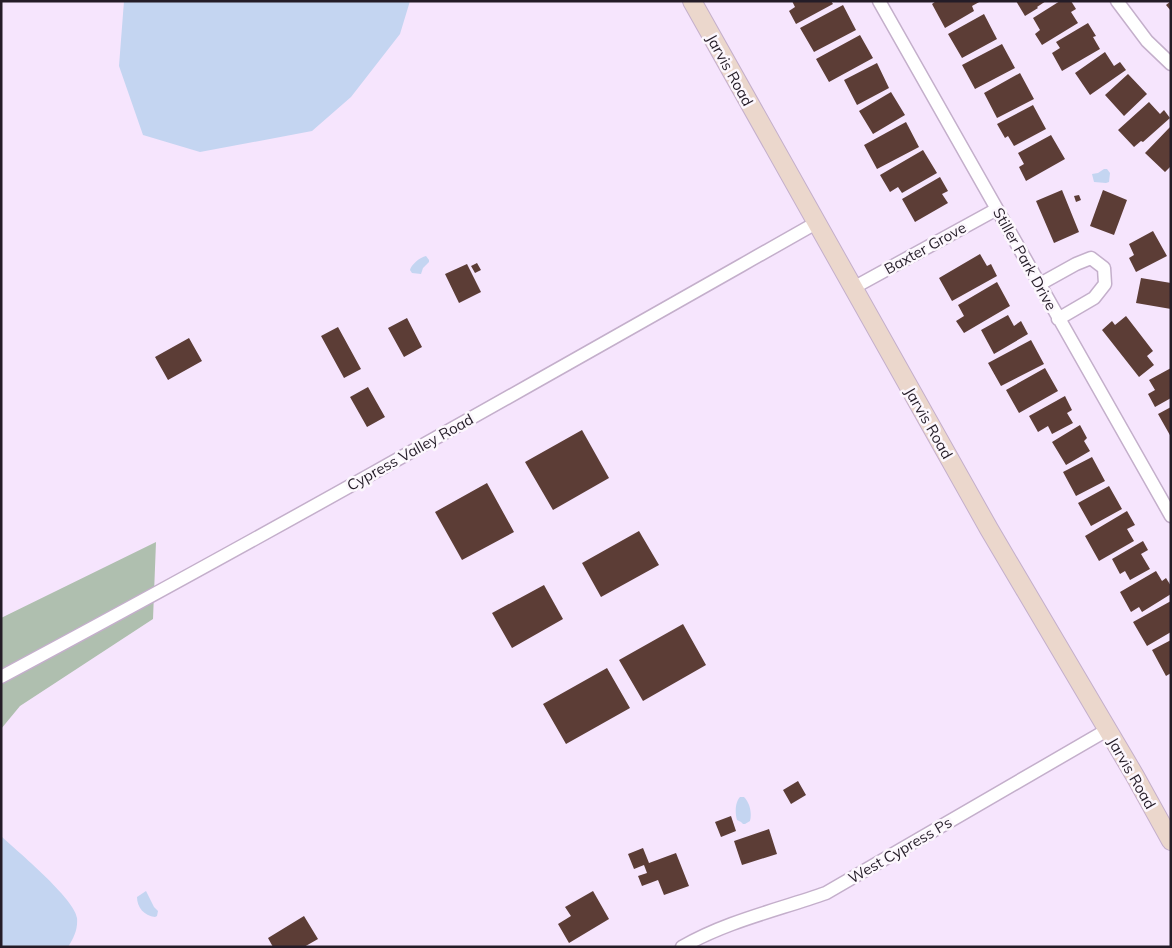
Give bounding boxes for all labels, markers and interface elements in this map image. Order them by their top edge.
street label: Jarvis Road [702,31,758,109]
street label: Stiller Park Drive [989,204,1061,314]
street label: Baxter Grove [881,218,969,278]
street label: Jarvis Road [901,384,957,462]
street label: Cypress Valley Road [343,409,477,495]
street label: Jarvis Road [1104,734,1160,812]
street label: West Cypress Ps [845,813,955,887]

